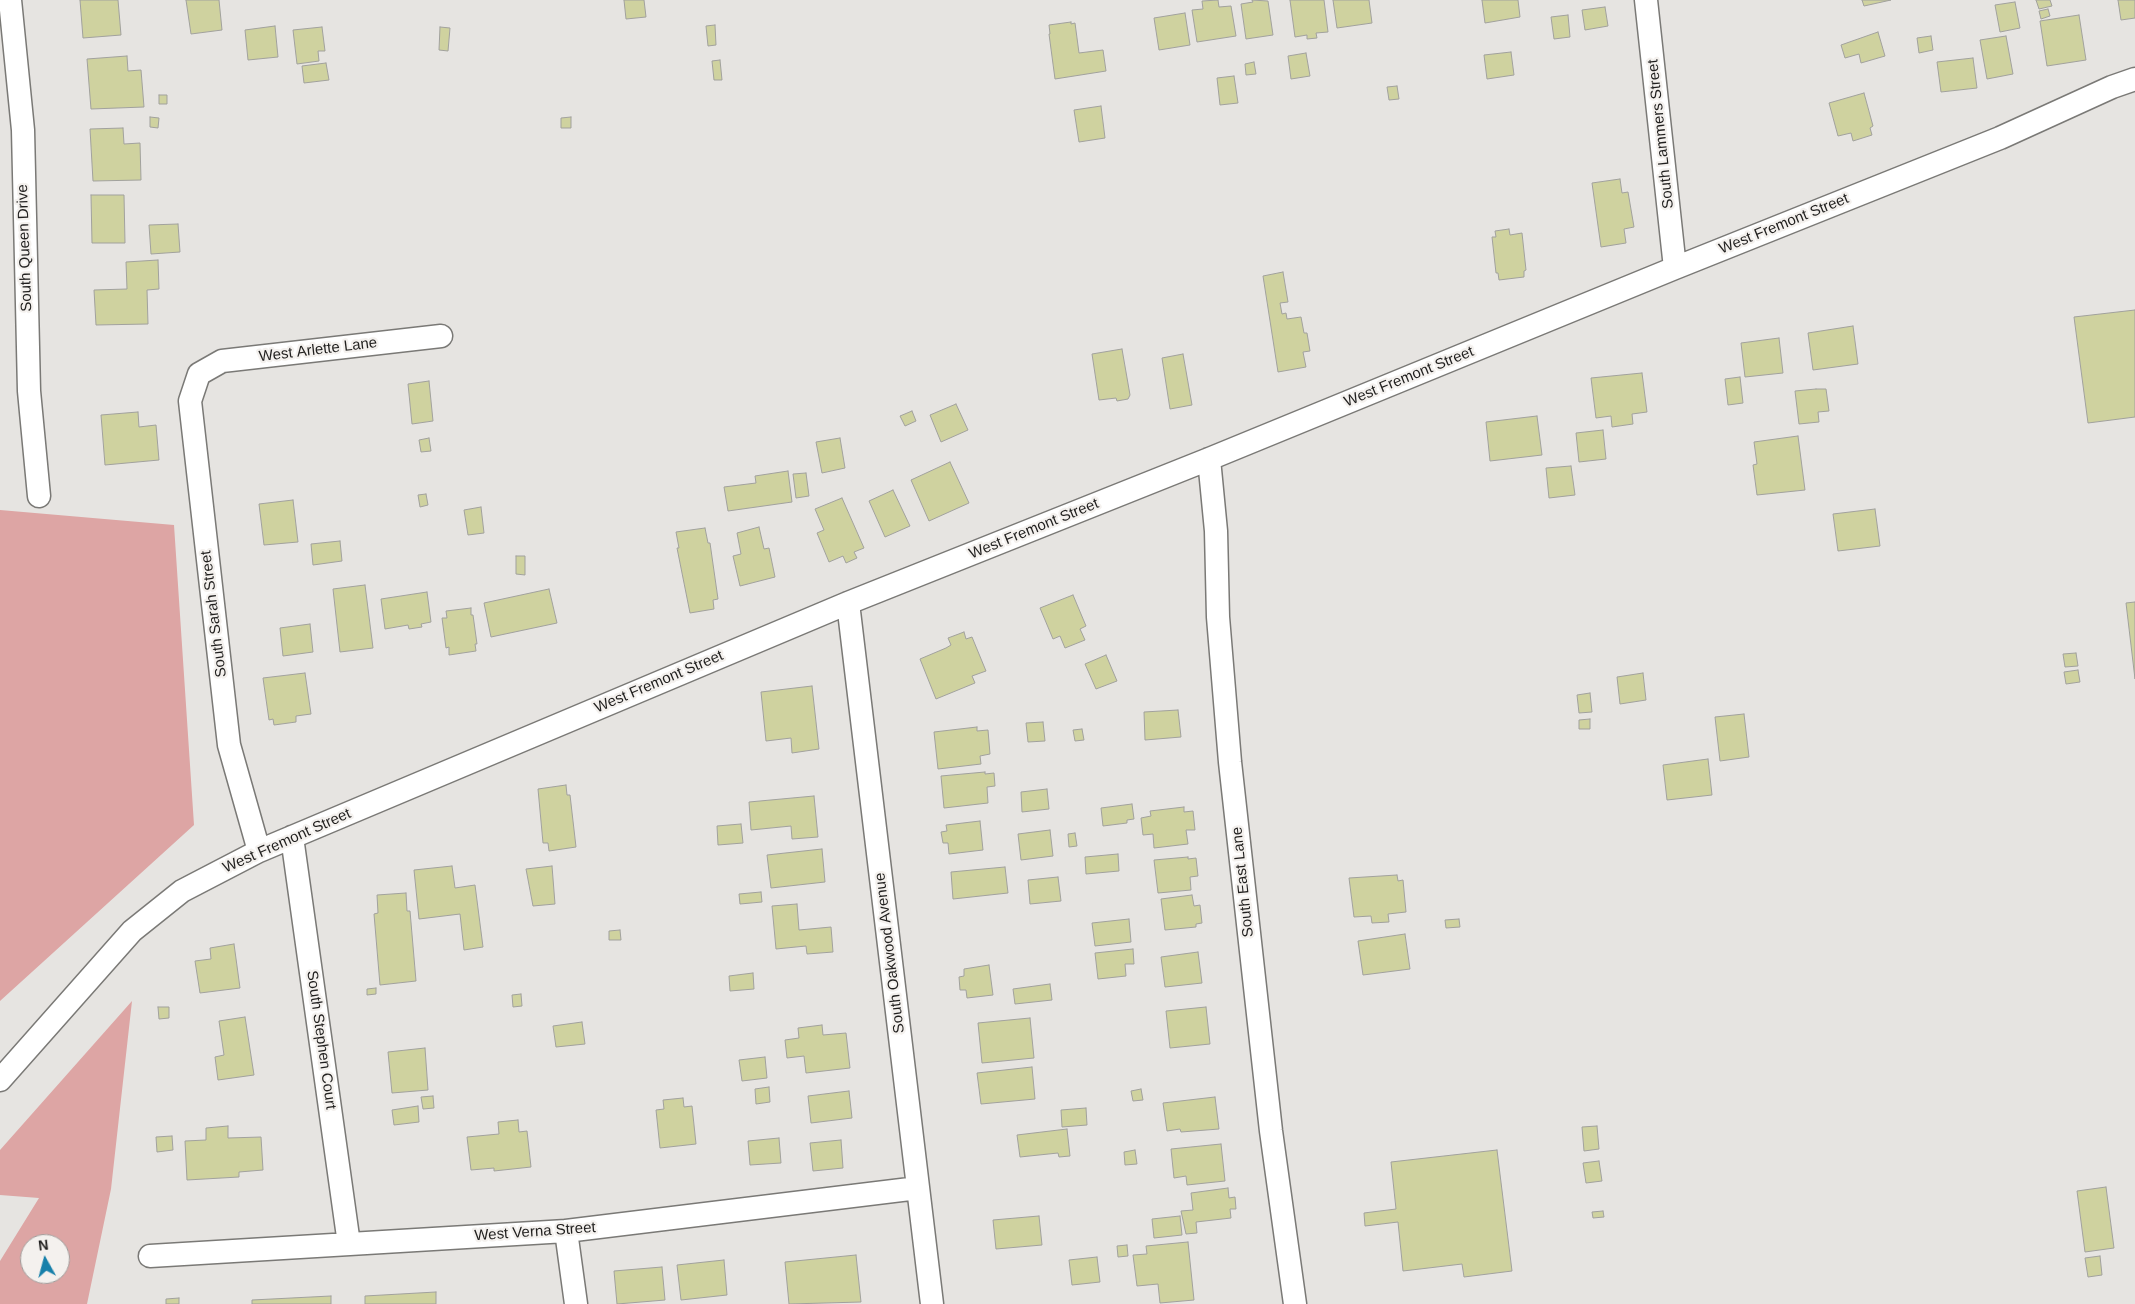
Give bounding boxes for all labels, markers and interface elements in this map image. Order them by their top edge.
street label: South Lammers Street [1644,58,1678,210]
street label: South Queen Drive [14,184,36,312]
street label: West Fremont Street [1717,190,1851,258]
street label: West Arlette Lane [258,334,378,366]
street label: West Fremont Street [1342,343,1476,411]
street label: West Fremont Street [967,495,1101,563]
street label: South Sarah Street [197,550,231,678]
street label: West Fremont Street [592,647,726,717]
street label: West Fremont Street [220,805,354,877]
street label: South East Lane [1228,826,1258,938]
street label: South Oakwood Avenue [871,872,909,1034]
street label: South Stephen Court [302,969,340,1111]
street label: West Verna Street [474,1219,596,1245]
north arrow [20,1234,70,1284]
text: N [37,1237,49,1254]

